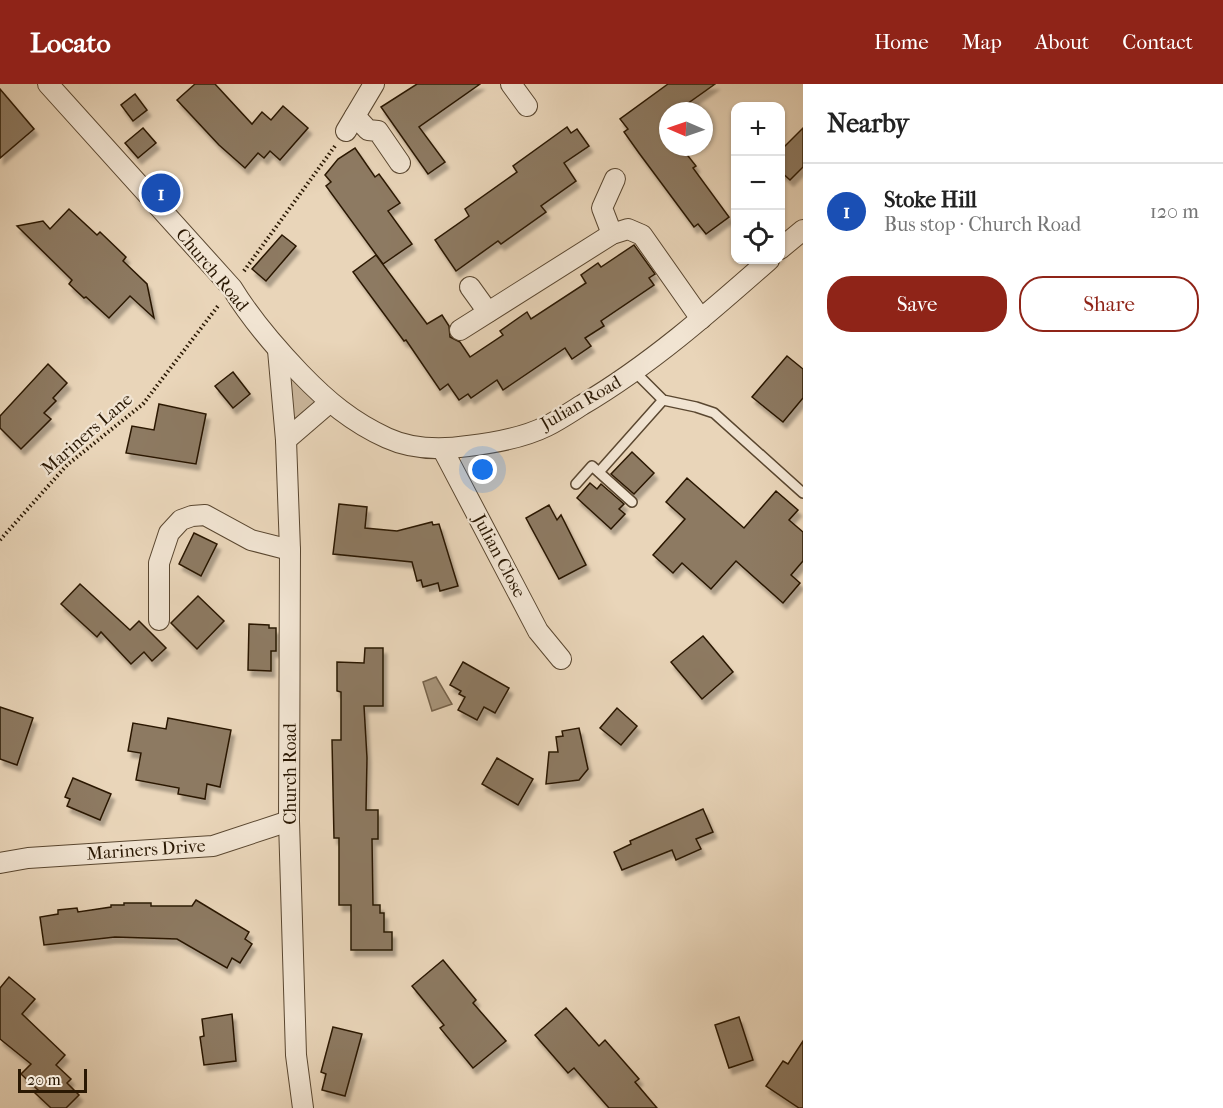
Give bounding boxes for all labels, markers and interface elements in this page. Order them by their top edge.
text: Locato [30,26,111,59]
text: Home [874,30,929,54]
text: Map [962,30,1002,54]
text: About [1035,30,1089,54]
text: Contact [1122,30,1193,54]
north arrow [659,102,713,156]
map controls [731,102,785,264]
button: + [731,102,785,156]
text: Nearby [827,108,909,139]
button: − [731,156,785,210]
pin: 1 [142,170,180,216]
text: Stoke Hill [884,187,977,213]
text: 1 [843,200,850,223]
text: 120 m [1150,200,1199,223]
button: locate [731,210,785,264]
text: Bus stop · Church Road [884,213,1081,236]
street label: Church Road [171,224,253,316]
button: Save [827,276,1007,332]
button: Share [1019,276,1199,332]
street label: Julian Road [535,371,625,436]
street label: Mariners Lane [37,389,137,479]
your location [468,455,497,484]
street label: Julian Close [467,509,530,601]
street label: Church Road [280,723,301,825]
street label: Mariners Drive [86,835,206,865]
scale bar [18,1066,87,1094]
text: 20 m [27,1070,61,1089]

